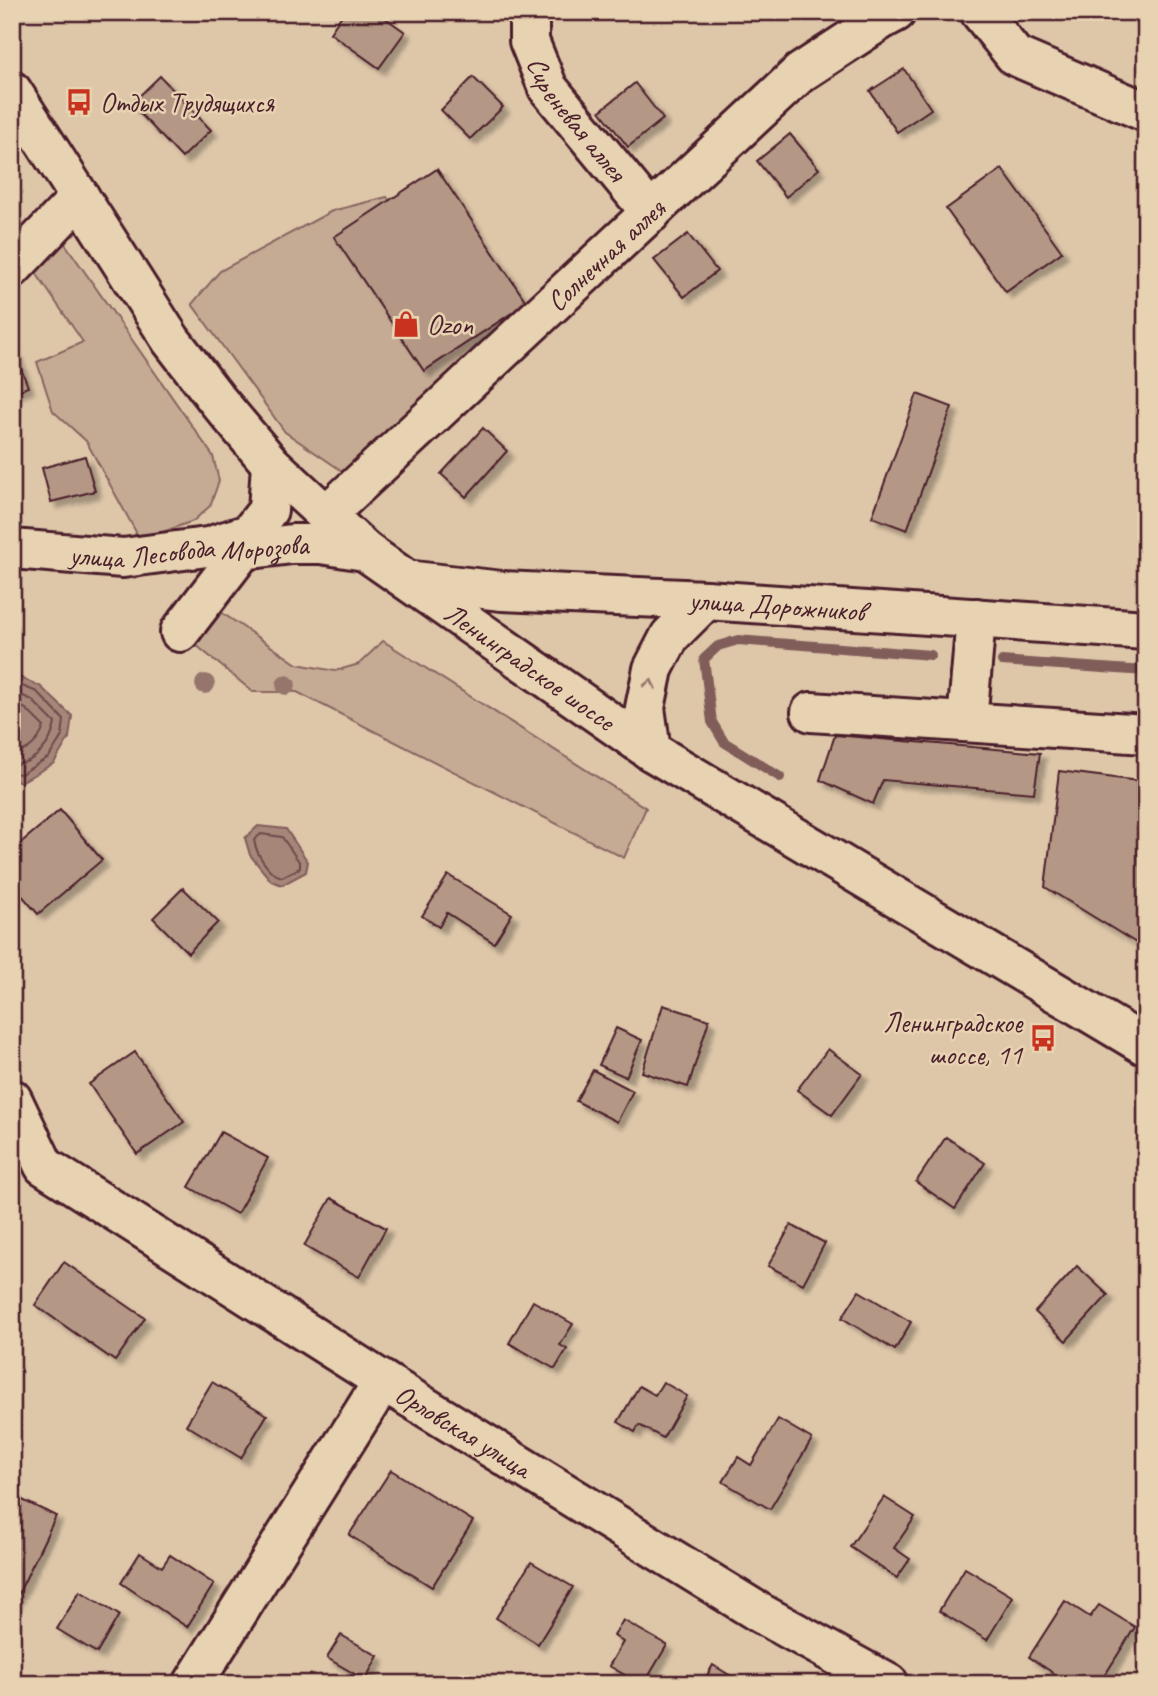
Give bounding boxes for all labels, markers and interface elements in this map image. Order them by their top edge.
street label: Сиреневая аллея [520,52,636,189]
place label: Отдых Трудящихся [100,85,275,120]
bus stop icon: Отдых Трудящихся [64,87,94,117]
street label: Солнечная аллея [539,190,673,318]
place label: Ozon [427,307,473,342]
shop icon: Ozon [391,309,421,339]
street label: улица Лесовода Морозова [66,527,310,576]
street label: улица Дорожников [686,582,873,629]
street label: Ленинградское шоссе [438,595,623,739]
one-way arrow [642,678,656,690]
place label: Ленинградское шоссе, 11 [883,1005,1024,1072]
bus stop icon: Ленинградское шоссе, 11 [1028,1023,1058,1053]
street label: Орловская улица [389,1376,540,1487]

